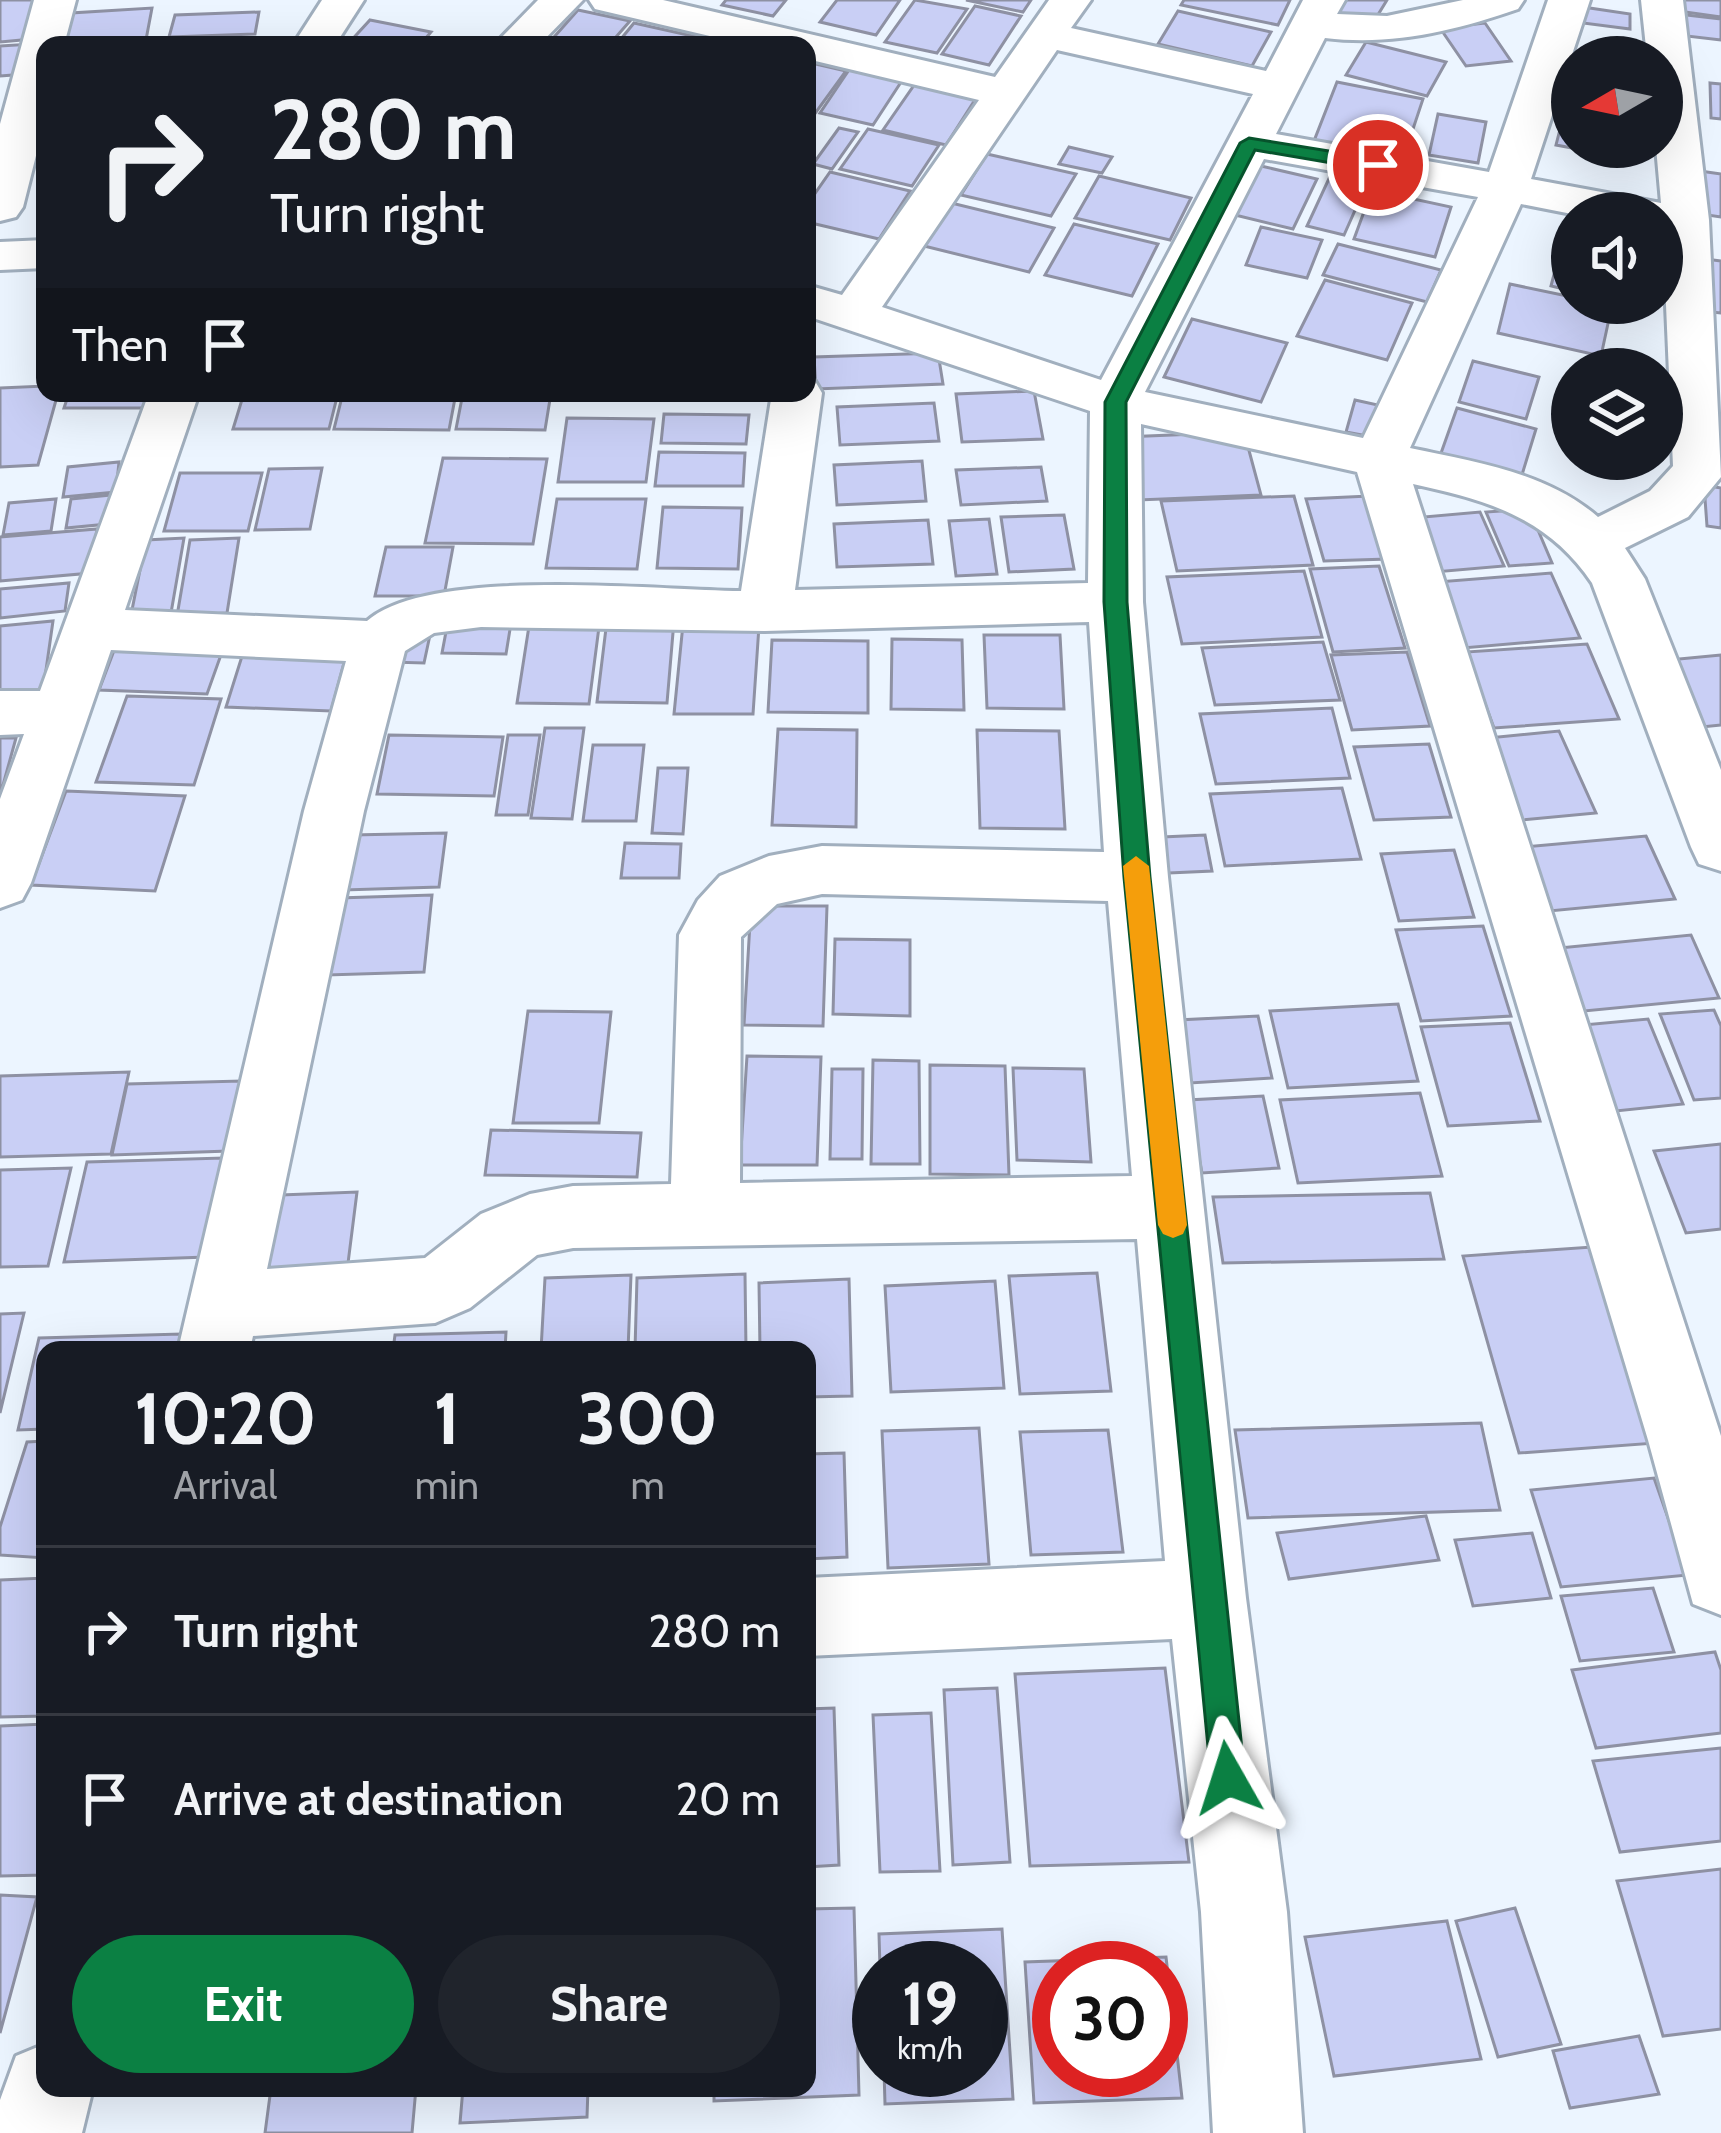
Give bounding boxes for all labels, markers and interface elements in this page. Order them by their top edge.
north arrow [1551,36,1683,168]
map controls [1551,36,1683,480]
text: 280 m [270,78,516,180]
icon: right [72,84,228,240]
pin [1327,114,1429,216]
icon: arrive [1345,132,1411,198]
text: Turn right [270,180,484,246]
button: sound [1551,192,1683,324]
icon: arrive [192,312,258,378]
text: Then [72,318,168,372]
button: layers [1551,348,1683,480]
text: 10:20 [134,1375,317,1462]
text: 1 [434,1375,460,1462]
text: 300 [577,1375,718,1462]
text: Arrival [173,1461,277,1509]
text: min [415,1461,479,1509]
text: m [630,1461,665,1509]
icon: right [72,1598,138,1664]
text: Turn right [174,1604,358,1658]
text: 280 m [648,1604,780,1658]
position arrow [1165,1715,1291,1841]
icon: arrive [72,1766,138,1832]
text: Arrive at destination [174,1772,563,1826]
text: 20 m [675,1772,780,1826]
button: Exit [72,1935,414,2073]
button: Share [438,1935,780,2073]
speed limit sign: 30 [1032,1941,1188,2097]
text: 19 [902,1967,958,2040]
text: km/h [897,2030,963,2067]

